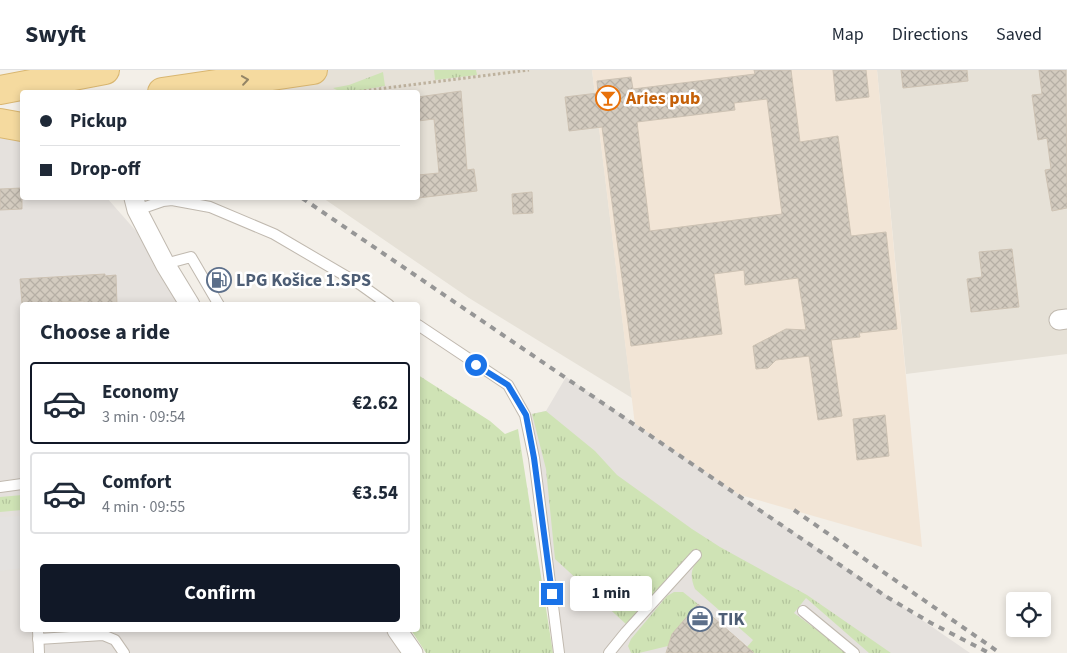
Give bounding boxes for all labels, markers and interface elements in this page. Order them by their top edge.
text: Swyft [25,17,86,52]
text: Map [832,22,864,47]
text: Directions [892,22,968,47]
text: Saved [996,22,1042,47]
one-way arrow [241,76,249,86]
bar icon: Aries pub [595,85,621,111]
place label: Aries pub [625,86,700,111]
text: Pickup [70,108,127,135]
text: Drop-off [70,156,140,183]
fuel station icon: LPG Košice 1.SPS [206,267,232,293]
place label: LPG Košice 1.SPS [236,268,371,293]
text: Choose a ride [40,316,170,348]
route start [465,354,487,376]
text: Economy [102,379,179,406]
icon: car [42,381,87,426]
text: €2.62 [352,390,398,417]
text: 3 min · 09:54 [102,406,185,428]
text: Comfort [102,469,172,496]
icon: car [42,471,87,516]
text: €3.54 [352,480,398,507]
text: 4 min · 09:55 [102,496,185,518]
button: Confirm [40,564,400,622]
callout: 1 min [570,576,652,612]
text: 1 min [592,582,630,604]
route end [541,583,563,605]
map controls [1006,592,1051,637]
button: locate [1006,592,1051,637]
office icon: TIK [687,606,713,632]
place label: TIK [718,607,745,632]

